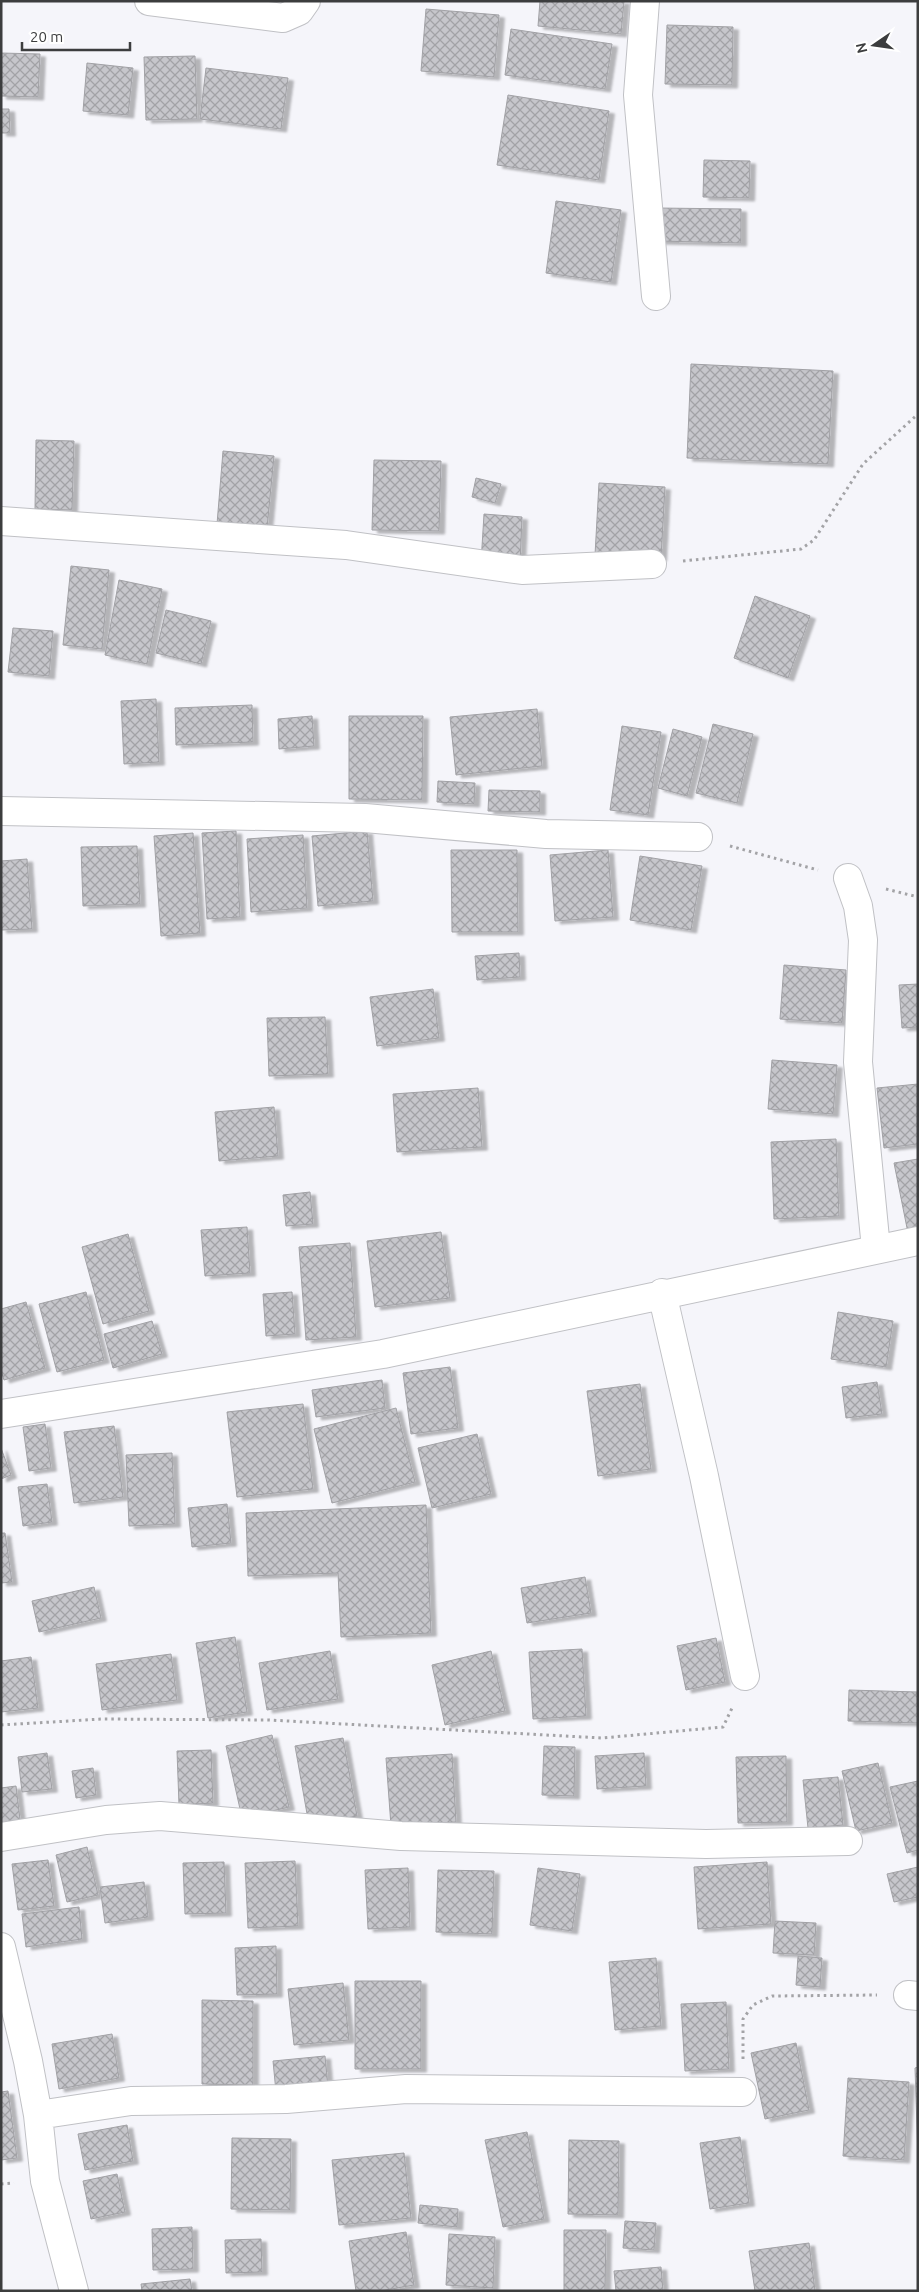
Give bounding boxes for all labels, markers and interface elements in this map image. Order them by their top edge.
scale bar [22,20,130,52]
north arrow [849,20,899,70]
text: 20 m [30,28,63,45]
text: N [852,41,870,55]

